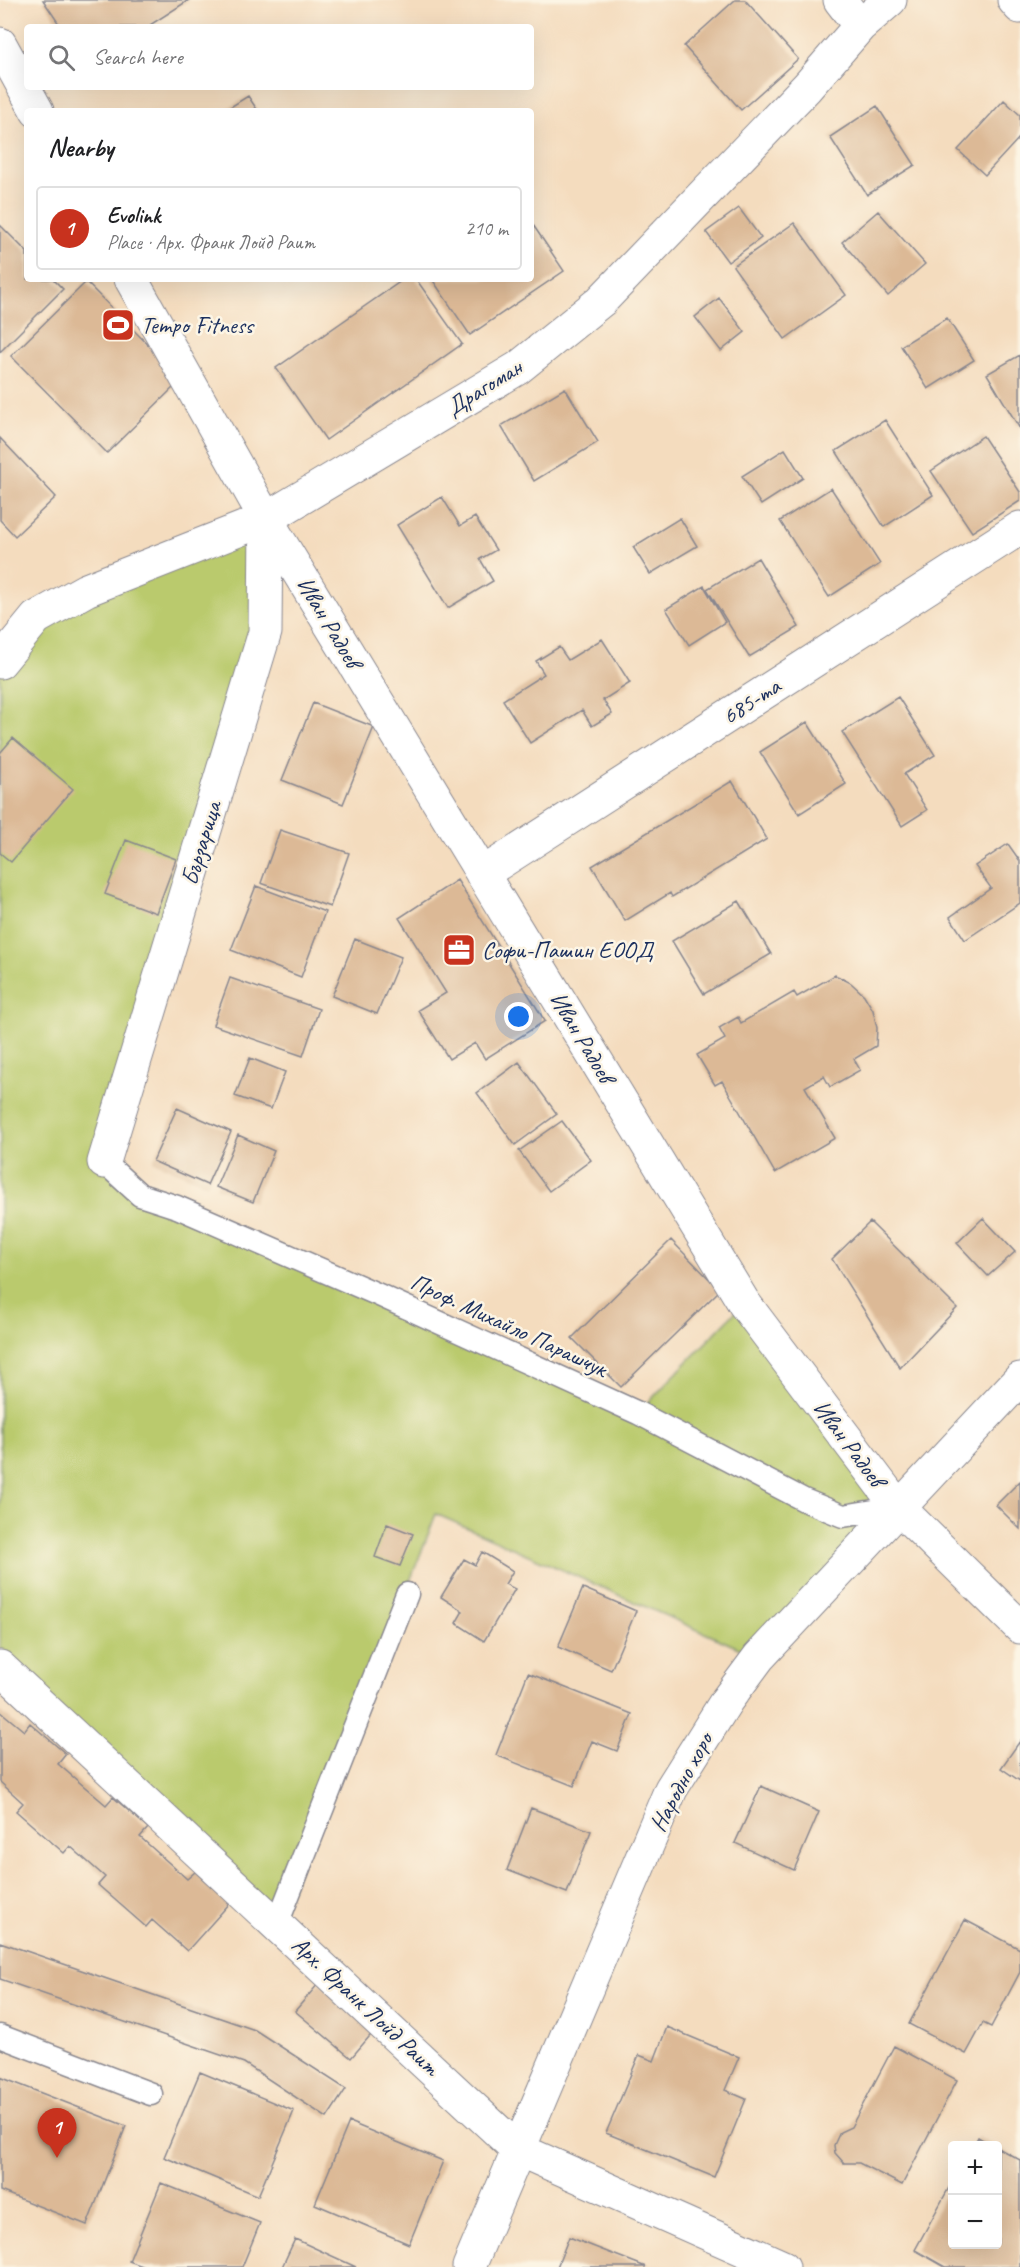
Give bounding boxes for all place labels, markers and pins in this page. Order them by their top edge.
sports icon: Tempo Fitness [100,307,136,343]
place label: Tempo Fitness [141,310,255,340]
office icon: Софи-Пашин ЕООД [441,932,477,968]
place label: Софи-Пашин ЕООД [482,935,655,965]
pin: 1 [38,2108,76,2158]

